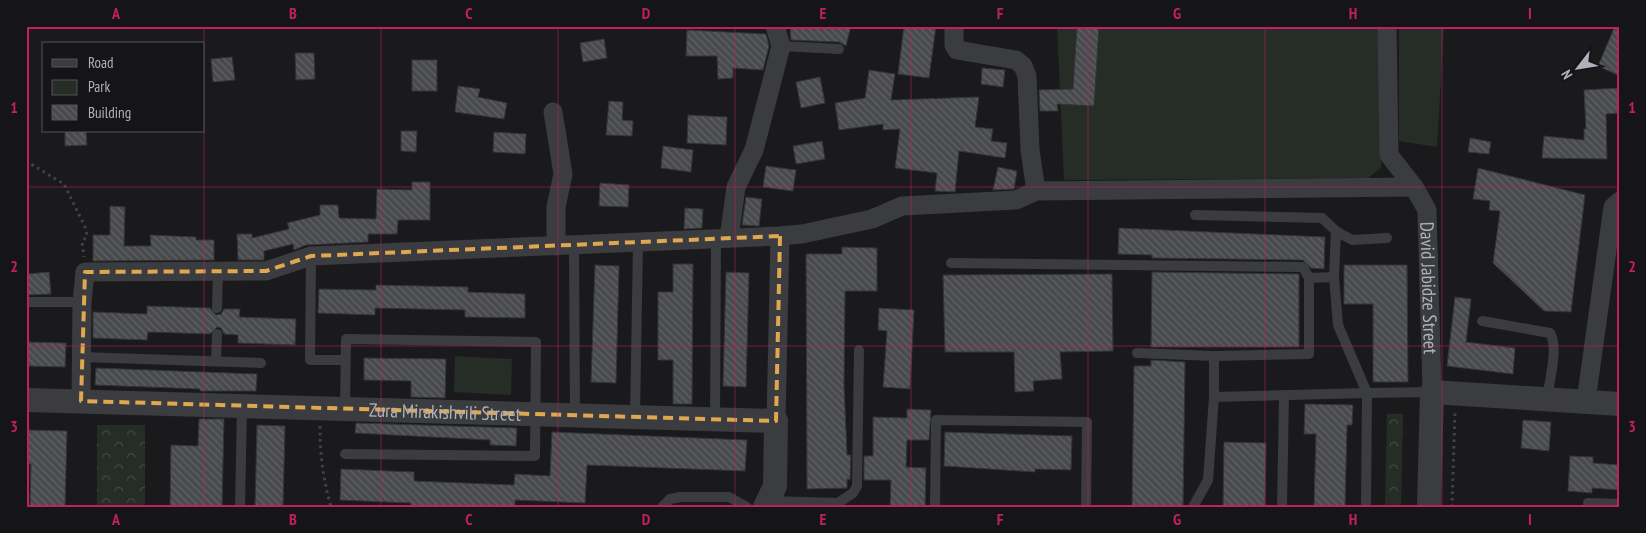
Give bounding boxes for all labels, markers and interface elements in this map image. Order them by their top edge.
text: A [111,3,121,23]
text: B [289,3,297,23]
text: C [465,3,473,23]
text: D [642,3,651,23]
text: E [820,3,827,23]
text: F [997,3,1004,23]
text: G [1173,3,1181,23]
text: H [1349,3,1357,23]
text: I [1528,3,1532,23]
legend [42,42,205,132]
north arrow [1554,42,1604,92]
text: Road [88,53,114,72]
text: N [1557,67,1577,83]
text: Park [88,77,110,96]
text: 1 [10,97,18,117]
text: 1 [1628,97,1636,117]
text: Building [88,103,131,122]
street label: David Jabidze Street [1415,222,1443,355]
text: 2 [10,256,18,276]
text: 2 [1628,256,1636,276]
street label: Zura Mirakishvili Street [369,398,522,426]
text: 3 [10,416,18,436]
text: 3 [1628,416,1636,436]
text: A [111,509,121,529]
text: B [289,509,297,529]
text: C [465,509,473,529]
text: D [642,509,651,529]
text: E [820,509,827,529]
text: F [997,509,1004,529]
text: G [1173,509,1181,529]
text: H [1349,509,1357,529]
text: I [1528,509,1532,529]

